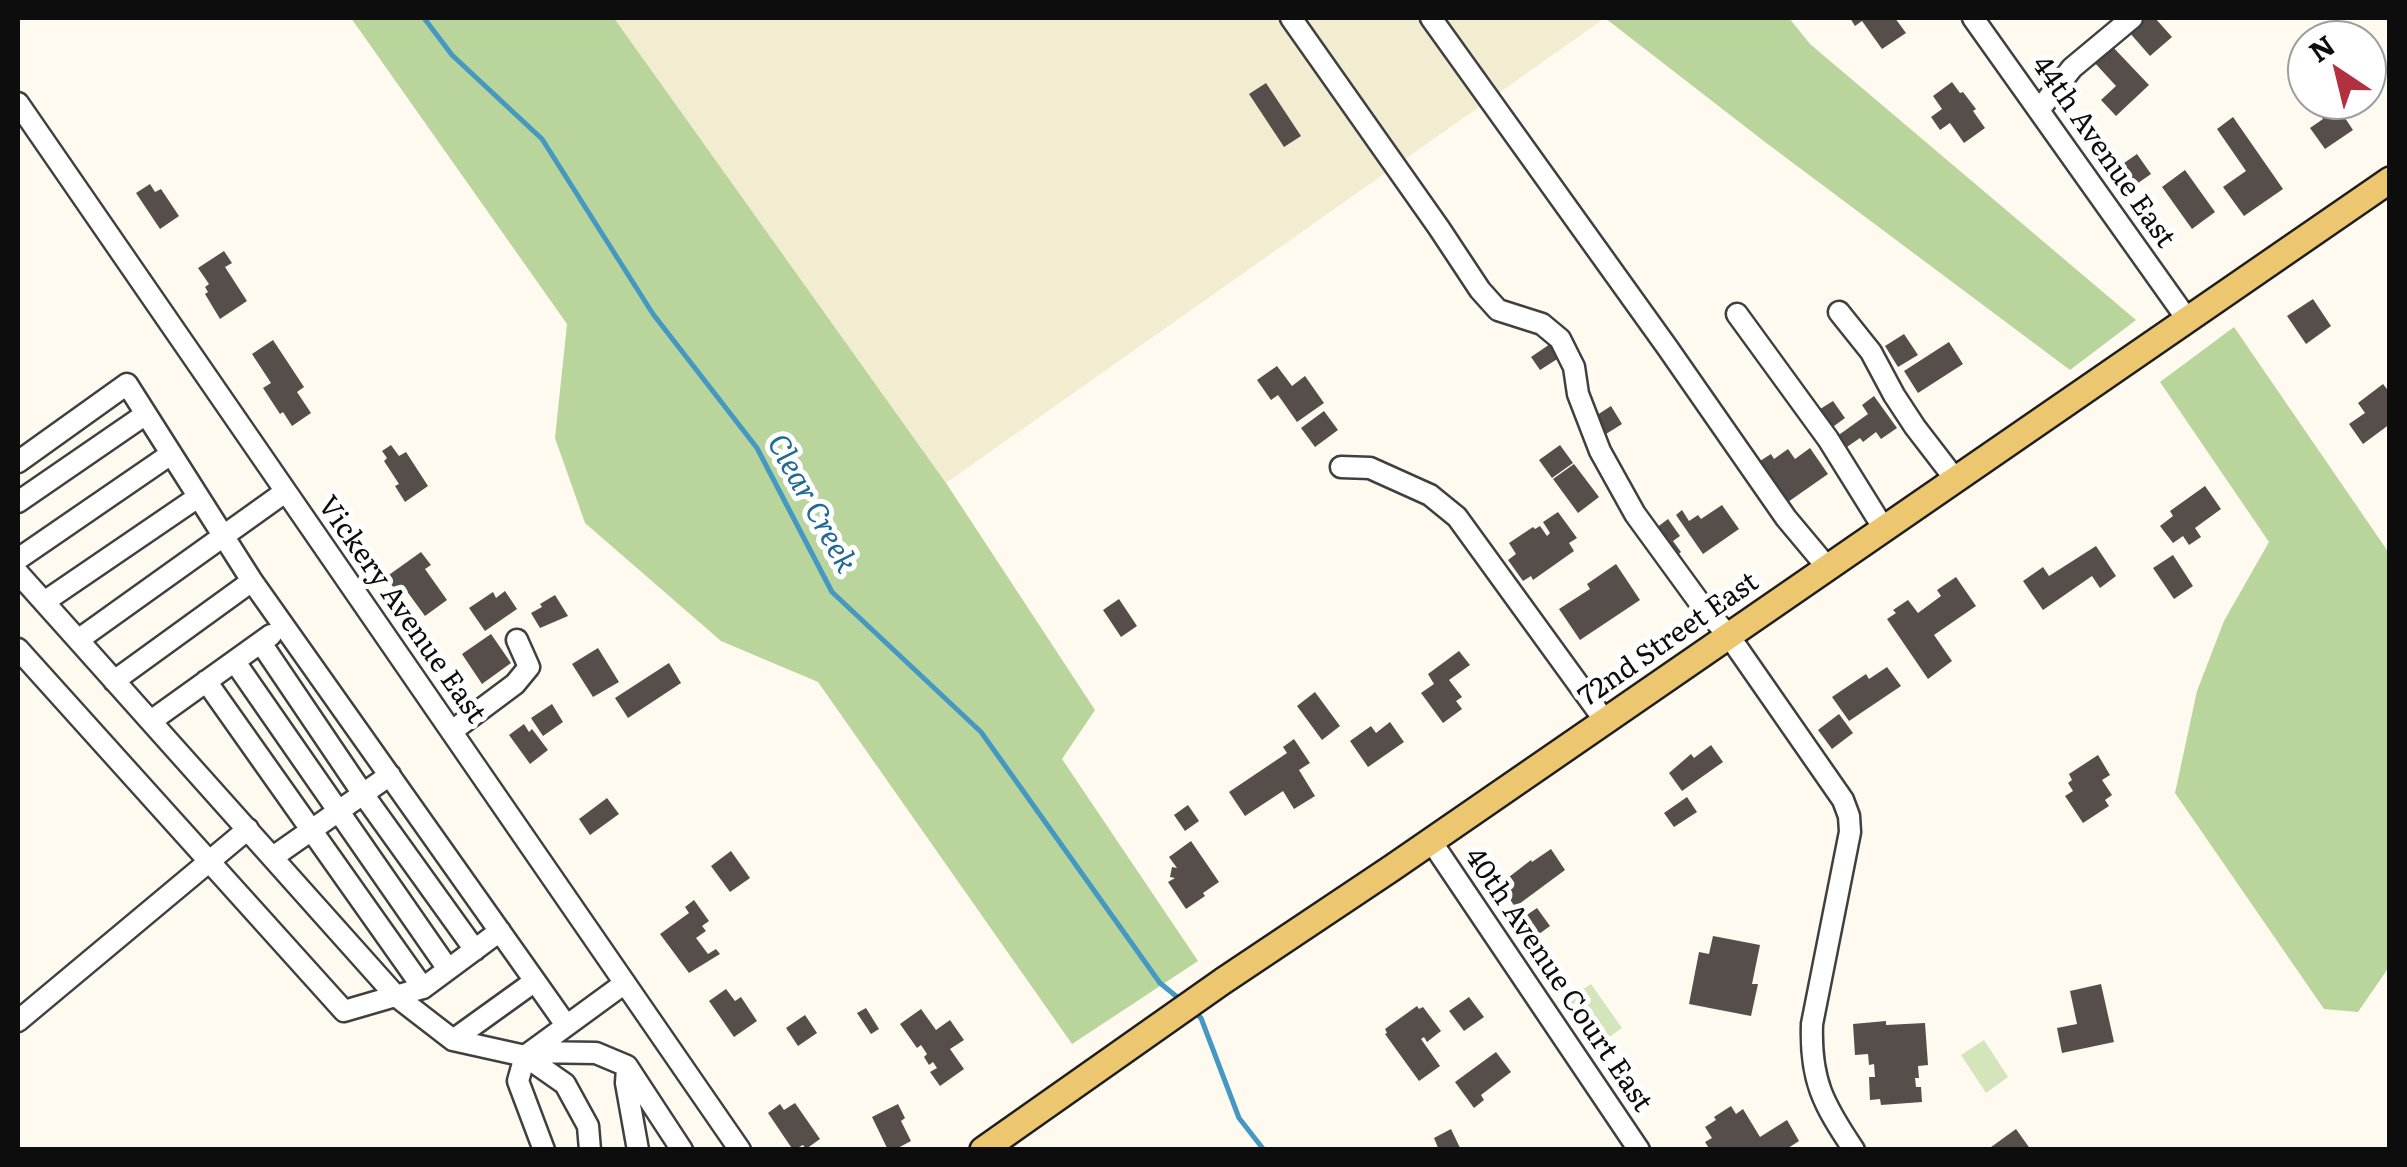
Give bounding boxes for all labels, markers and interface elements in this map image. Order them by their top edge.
north arrow [2287,20,2387,120]
text: N [2299,23,2343,71]
street label: 44th Avenue East [2024,50,2182,254]
water label: Clear Creek [758,429,864,579]
street label: Vickery Avenue East [310,490,492,730]
street label: 72nd Street East [1573,566,1765,714]
street label: 40th Avenue Court East [1457,842,1659,1118]

